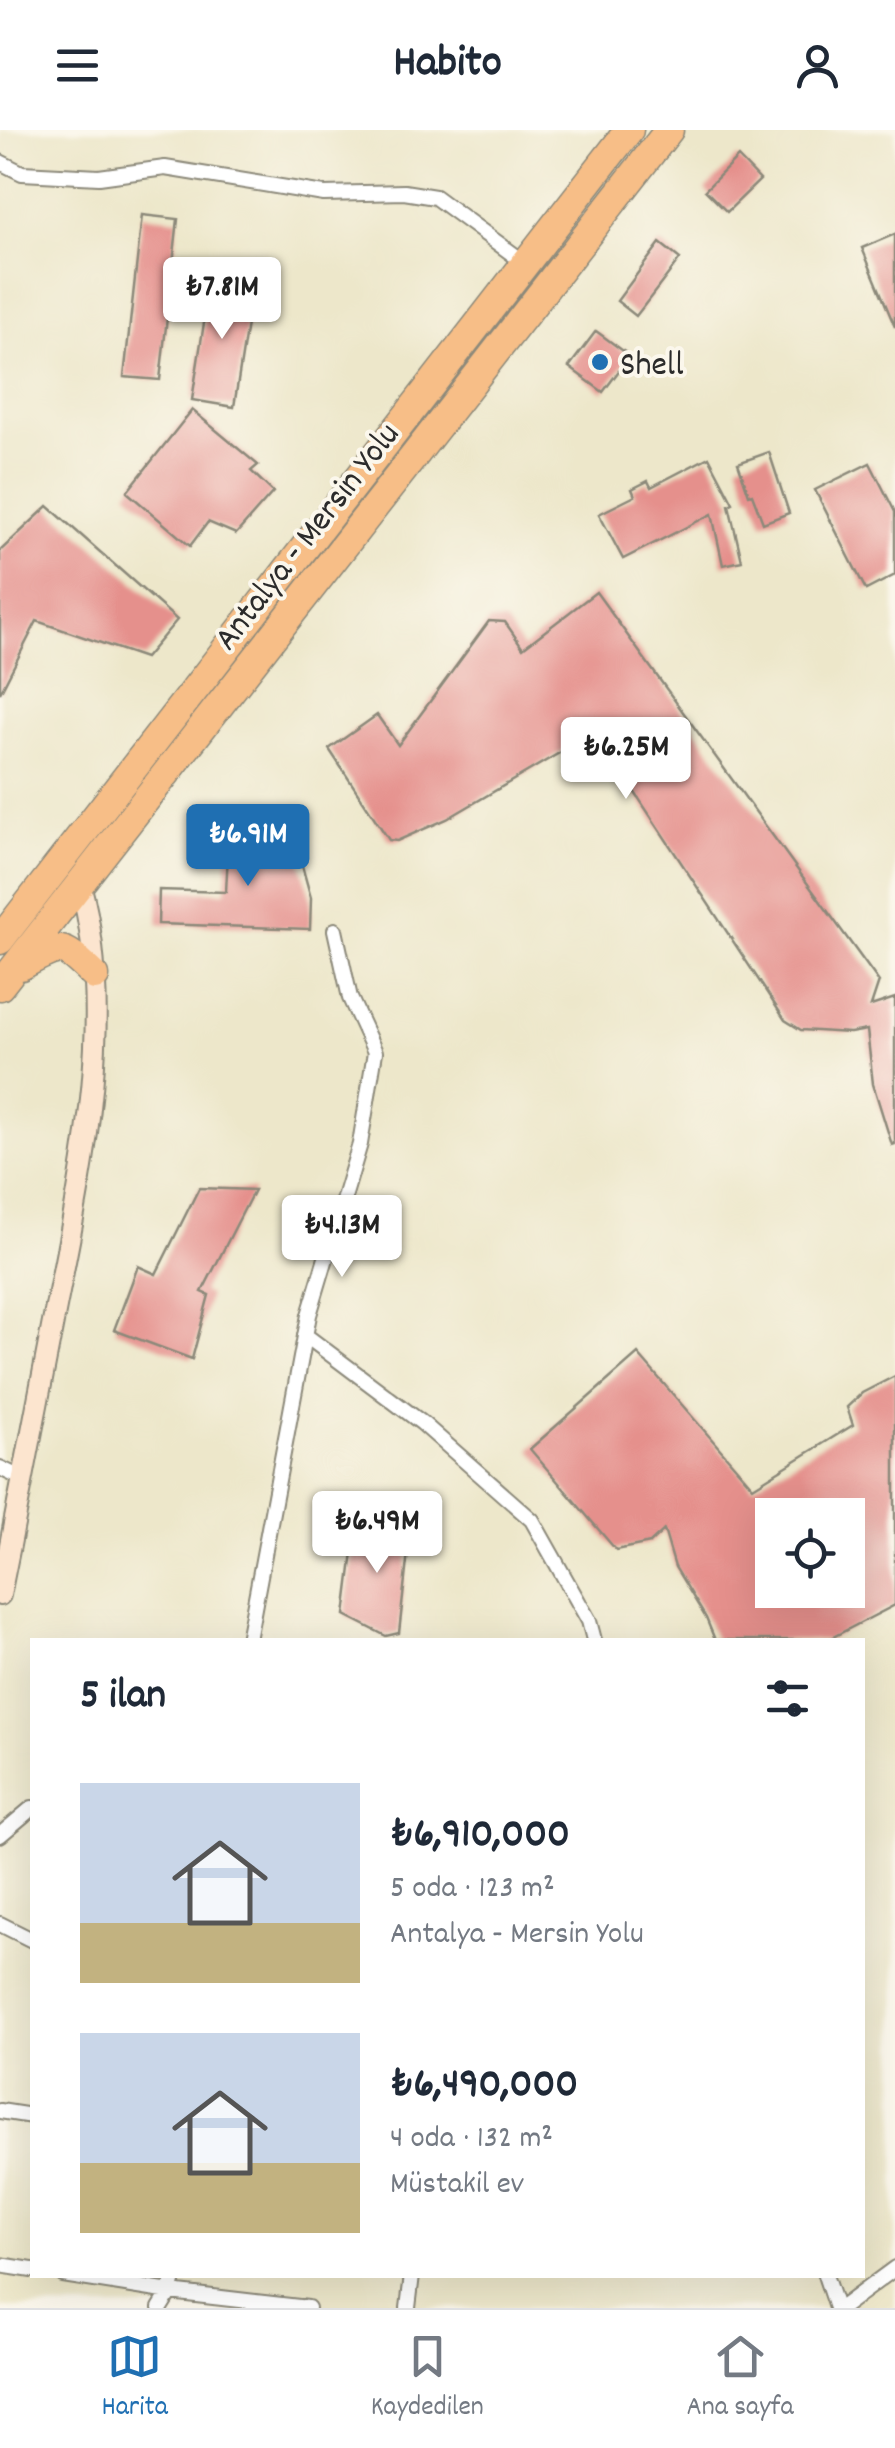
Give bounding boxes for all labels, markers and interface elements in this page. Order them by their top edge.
text: Habito [393,33,502,97]
icon: menu [50,38,105,93]
icon: person [790,38,845,93]
pin: ₺7.81M [141,257,303,342]
text: ₺7.81M [185,266,259,312]
place label: Shell [620,342,684,392]
marker: Shell [589,351,611,373]
street label: Antalya - Mersin Yolu [204,413,414,663]
pin: ₺6.25M [545,717,707,802]
text: ₺6.25M [583,726,669,772]
pin: ₺6.91M [167,804,329,889]
text: ₺6.91M [208,813,288,859]
pin: ₺4.13M [261,1195,423,1280]
text: ₺4.13M [304,1204,380,1250]
pin: ₺6.49M [296,1491,458,1576]
map controls [755,1498,865,1608]
button: locate [755,1498,865,1608]
text: ₺6.49M [334,1500,420,1546]
text: 5 ilan [80,1668,166,1728]
icon: filters [760,1671,815,1726]
text: ₺6,910,000 [390,1807,570,1867]
icon: home [160,1823,280,1943]
text: 5 oda · 123 m² [390,1867,555,1913]
text: Antalya - Mersin Yolu [390,1913,644,1959]
text: ₺6,490,000 [390,2057,578,2117]
icon: home [160,2073,280,2193]
text: 4 oda · 132 m² [390,2117,553,2163]
text: Müstakil ev [390,2163,524,2209]
tab: Harita [101,2329,168,2429]
tab: Kaydedilen [371,2329,484,2429]
tab: Ana sayfa [687,2329,794,2429]

